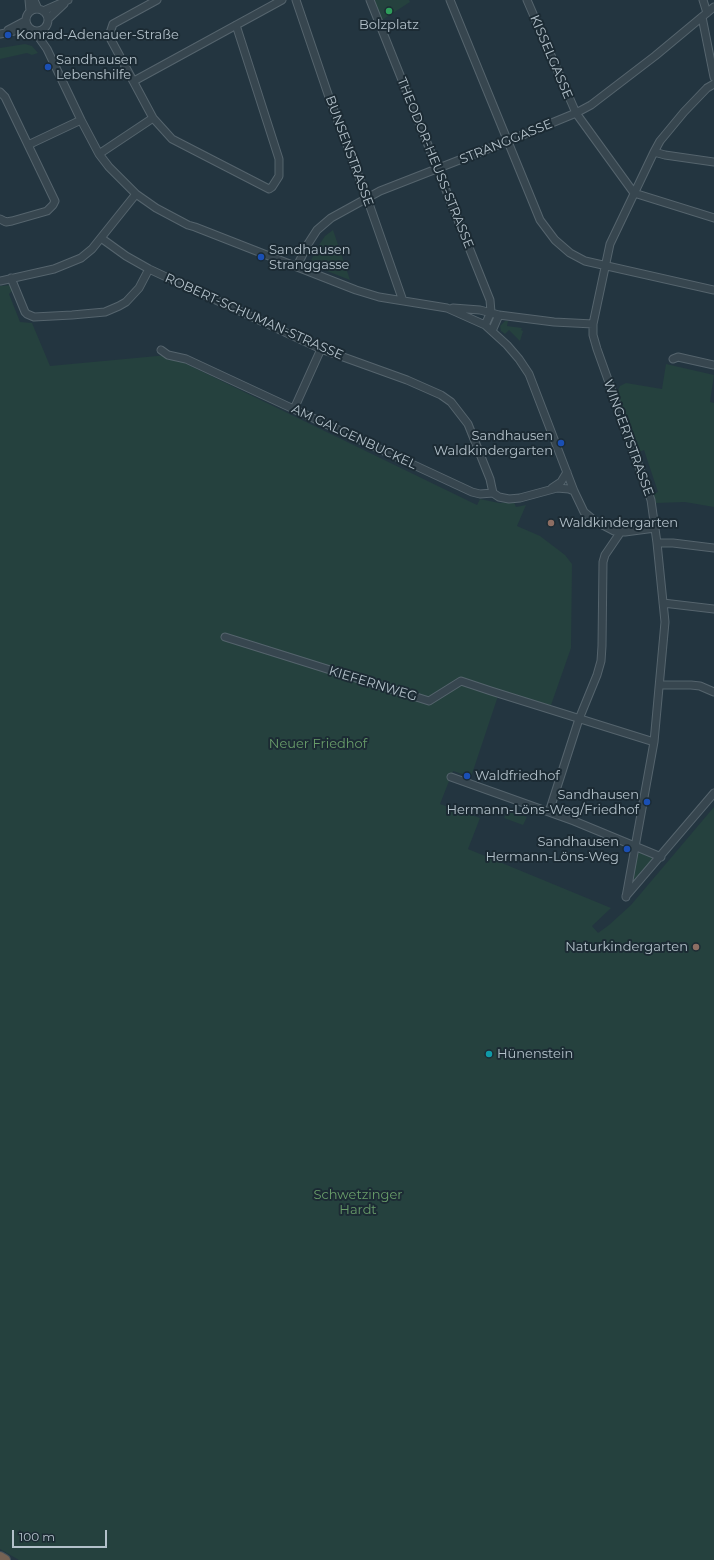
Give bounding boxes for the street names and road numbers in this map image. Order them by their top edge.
street label: KISSELGASSE [526,13,576,101]
street label: THEODOR-HEUSS-STRASSE [394,75,476,251]
street label: BUNSENSTRASSE [322,94,376,208]
street label: STRANGGASSE [457,116,555,168]
street label: ROBERT-SCHUMAN-STRASSE [162,270,346,364]
street label: WINGERTSTRASSE [600,378,656,498]
street label: AM GALGENBUCKEL [289,401,419,473]
street label: KIEFERNWEG [327,663,419,705]

